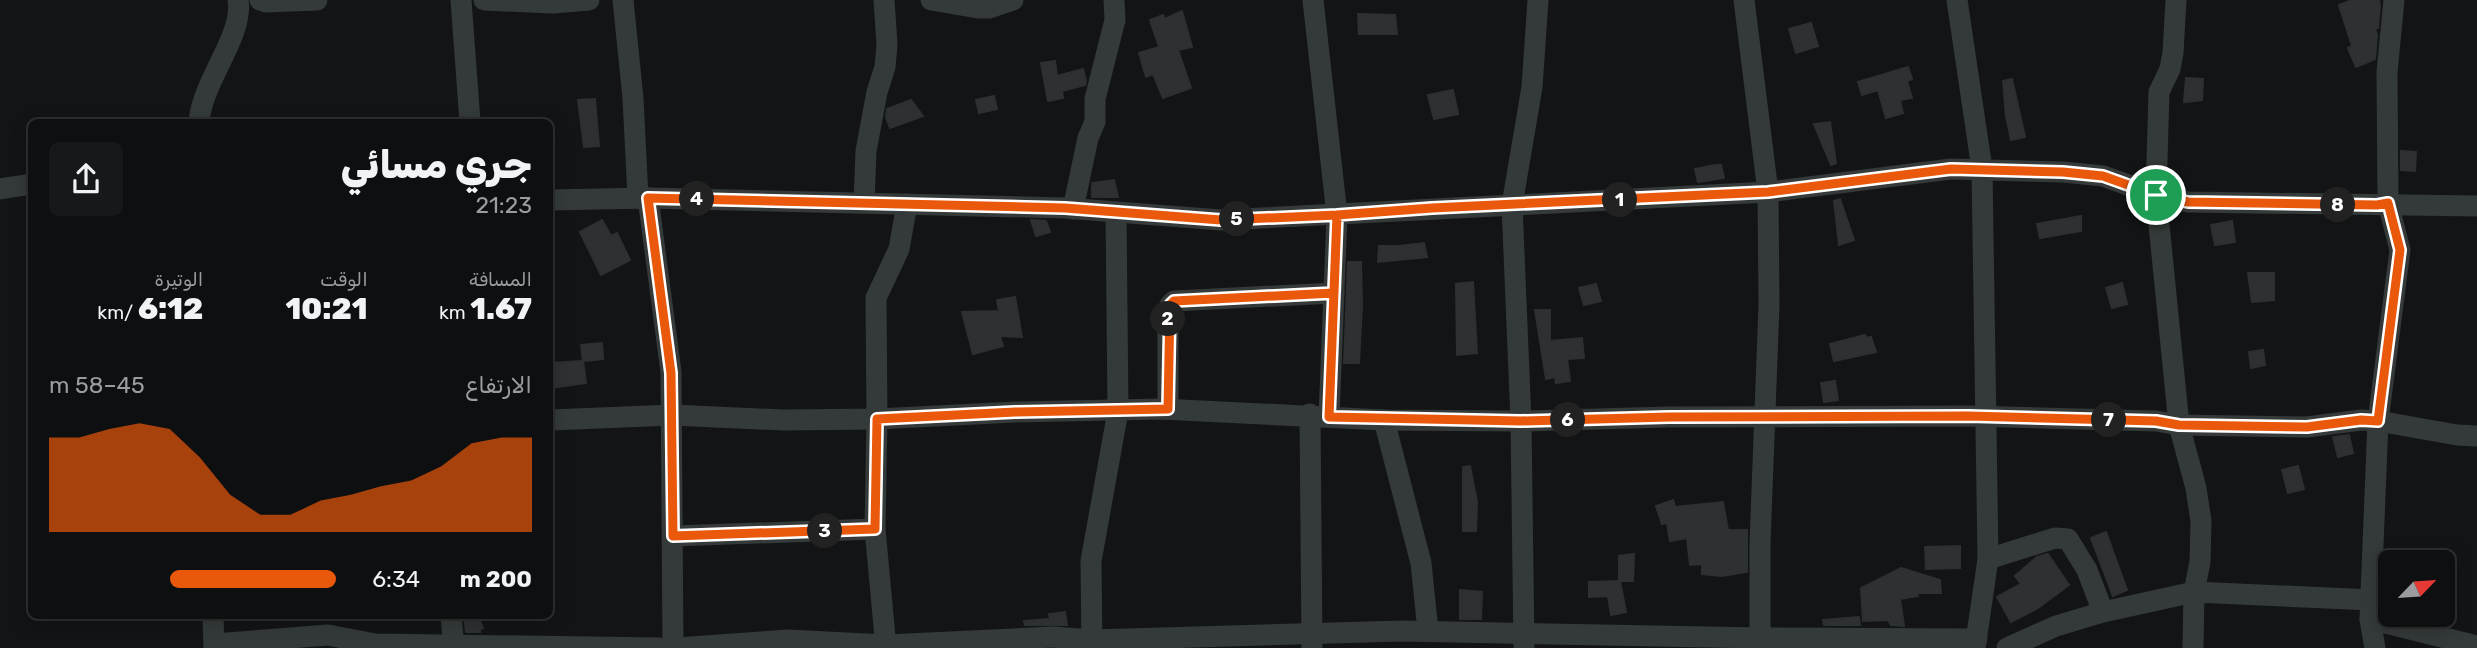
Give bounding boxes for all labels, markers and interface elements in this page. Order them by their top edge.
button: share [49,142,123,216]
text: جري مسائي [341,142,532,188]
pin [2126,165,2186,225]
icon: arrive [2137,176,2175,214]
pin: 4 [680,182,714,216]
pin: 1 [1602,182,1638,218]
text: 4 [690,187,703,210]
text: 1 [1615,188,1624,211]
pin: 8 [2320,188,2356,222]
text: 21:23 [475,191,532,219]
text: 8 [2331,193,2344,216]
pin: 5 [1220,202,1254,236]
text: 5 [1230,207,1243,230]
text: الوتيرة [154,268,203,291]
text: الوقت [320,268,368,291]
text: المسافة [469,268,532,291]
text: 6:12 [138,291,203,327]
text: 10:21 [286,291,368,327]
text: 1.67 [470,291,532,327]
text: /km [97,301,138,324]
text: km [439,301,470,324]
pin: 2 [1150,302,1186,336]
text: 2 [1161,307,1174,330]
text: 45–58 m [49,371,145,399]
text: الارتفاع [466,371,532,399]
pin: 6 [1550,402,1586,438]
pin: 7 [2092,402,2126,438]
text: 6 [1561,408,1574,431]
text: 7 [2103,408,2114,431]
pin: 3 [808,514,842,548]
text: 3 [818,519,831,542]
north arrow [2378,550,2455,626]
map controls [2378,550,2455,627]
text: 6:34 [372,565,420,593]
text: 200 m [460,565,532,593]

